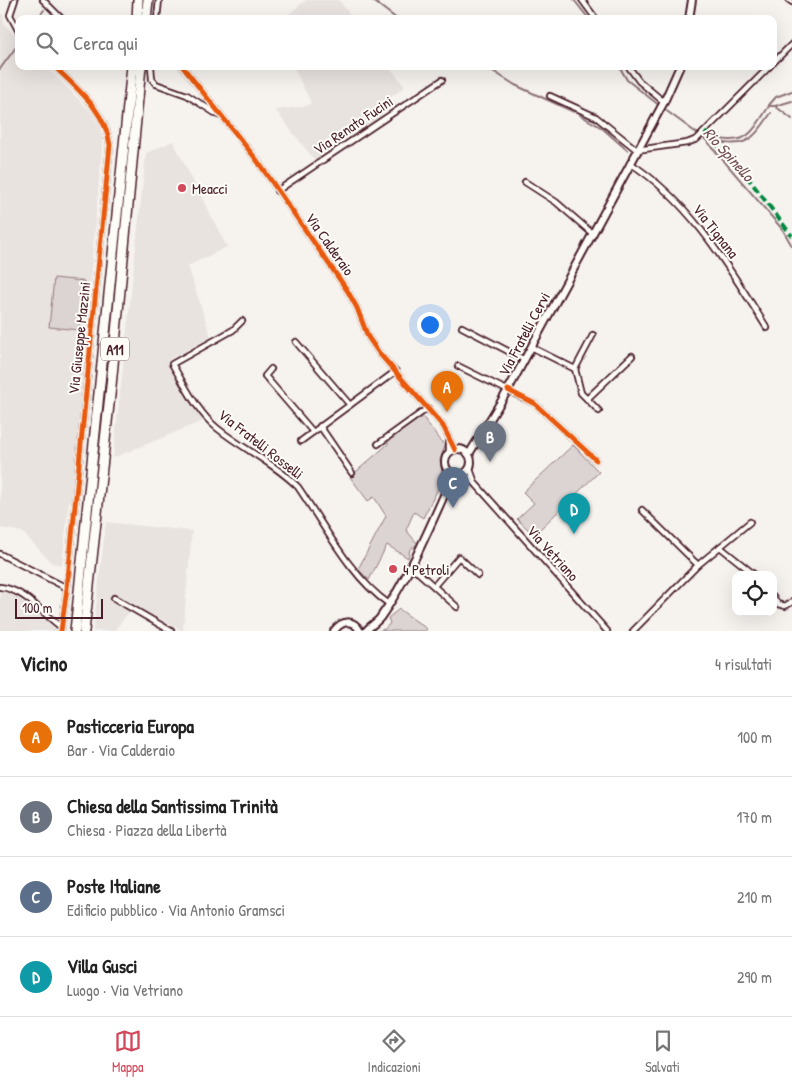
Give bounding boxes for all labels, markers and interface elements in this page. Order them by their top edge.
search box [15,15,777,70]
icon: search [33,29,61,57]
text: Cerca qui [73,30,138,56]
street label: Via Renato Fucini [309,91,397,159]
water label: Rio Spinello [699,122,760,187]
place label: Meacci [192,178,228,199]
marker: Meacci [176,182,188,194]
street label: Via Tignana [688,200,744,263]
street label: Via Calderaio [301,208,359,280]
street label: Via Giuseppe Mazzini [63,281,95,395]
street label: Via Fratelli Cervi [493,288,555,380]
your location [417,312,443,338]
road number: A11 [101,338,129,360]
pin: A [431,371,463,412]
street label: Via Fratelli Rosselli [214,404,308,484]
pin: B [474,421,506,462]
pin: C [437,467,469,508]
pin: D [558,493,590,534]
street label: Via Vetriano [522,521,584,585]
place label: 4 Petroli [403,559,450,580]
marker: 4 Petroli [387,563,399,575]
map controls [732,571,777,616]
button: locate [732,571,777,616]
scale bar [15,596,102,619]
text: 100 m [22,598,52,617]
text: Vicino [20,649,67,678]
text: 4 risultati [715,653,772,675]
text: Pasticceria Europa [67,713,194,739]
text: A [32,726,40,748]
text: 100 m [737,726,772,748]
text: Bar · Via Calderaio [67,739,175,761]
text: Chiesa della Santissima Trinità [67,793,278,819]
text: B [32,806,40,828]
text: 170 m [737,806,772,828]
text: Chiesa · Piazza della Libertà [67,819,227,841]
text: Poste Italiane [67,873,161,899]
text: C [32,886,40,908]
text: 210 m [737,886,772,908]
text: Edificio pubblico · Via Antonio Gramsci [67,899,285,921]
text: Villa Gusci [67,953,138,979]
text: D [32,966,40,988]
text: 290 m [737,966,772,988]
text: Luogo · Via Vetriano [67,979,183,1001]
tab: Mappa [112,1027,143,1076]
tab: Indicazioni [368,1027,421,1076]
tab: Salvati [645,1027,680,1076]

